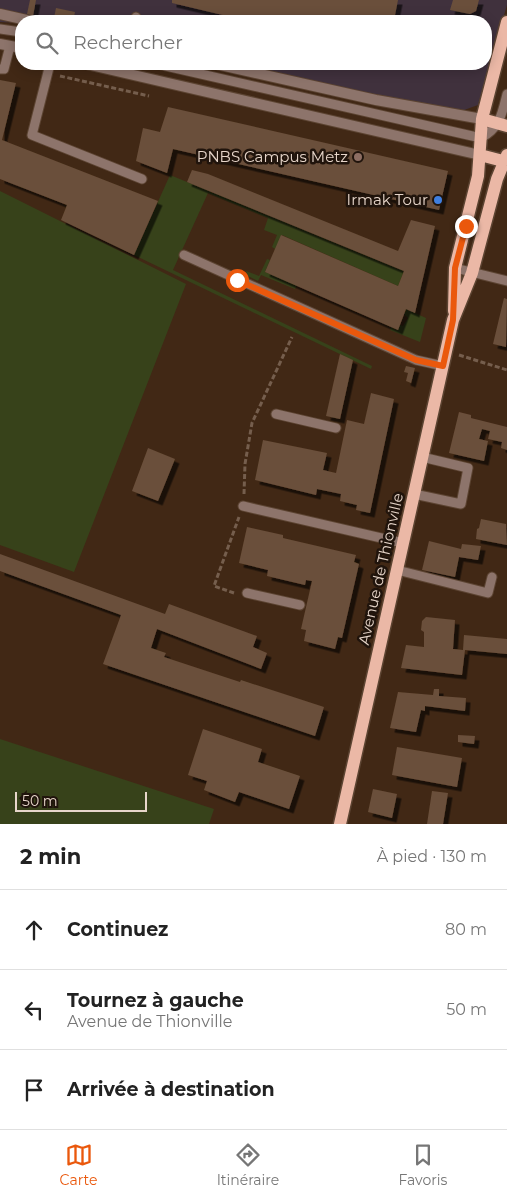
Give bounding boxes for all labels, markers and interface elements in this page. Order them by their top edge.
search box [15,15,492,70]
icon: search [33,29,61,57]
text: Rechercher [73,31,183,54]
place label: PNBS Campus Metz [197,147,348,166]
marker: PNBS Campus Metz [352,151,364,163]
place label: Irmak Tour [347,190,428,209]
marker: Irmak Tour [432,194,444,206]
route end [455,215,478,238]
route start [226,269,249,292]
street label: Avenue de Thionville [354,491,407,647]
scale bar [15,789,148,812]
text: 50 m [22,792,58,810]
text: 2 min [20,844,81,869]
text: À pied · 130 m [377,847,487,866]
icon: ahead [20,916,48,944]
text: Continuez [67,918,168,941]
text: 80 m [445,920,487,939]
text: Tournez à gauche [67,989,244,1012]
icon: left [20,996,48,1024]
text: 50 m [446,1000,487,1019]
text: Avenue de Thionville [67,1012,233,1031]
icon: arrive [20,1076,48,1104]
text: Arrivée à destination [67,1078,275,1101]
tab: Carte [60,1141,97,1189]
tab: Itinéraire [217,1141,279,1189]
tab: Favoris [398,1141,447,1189]

